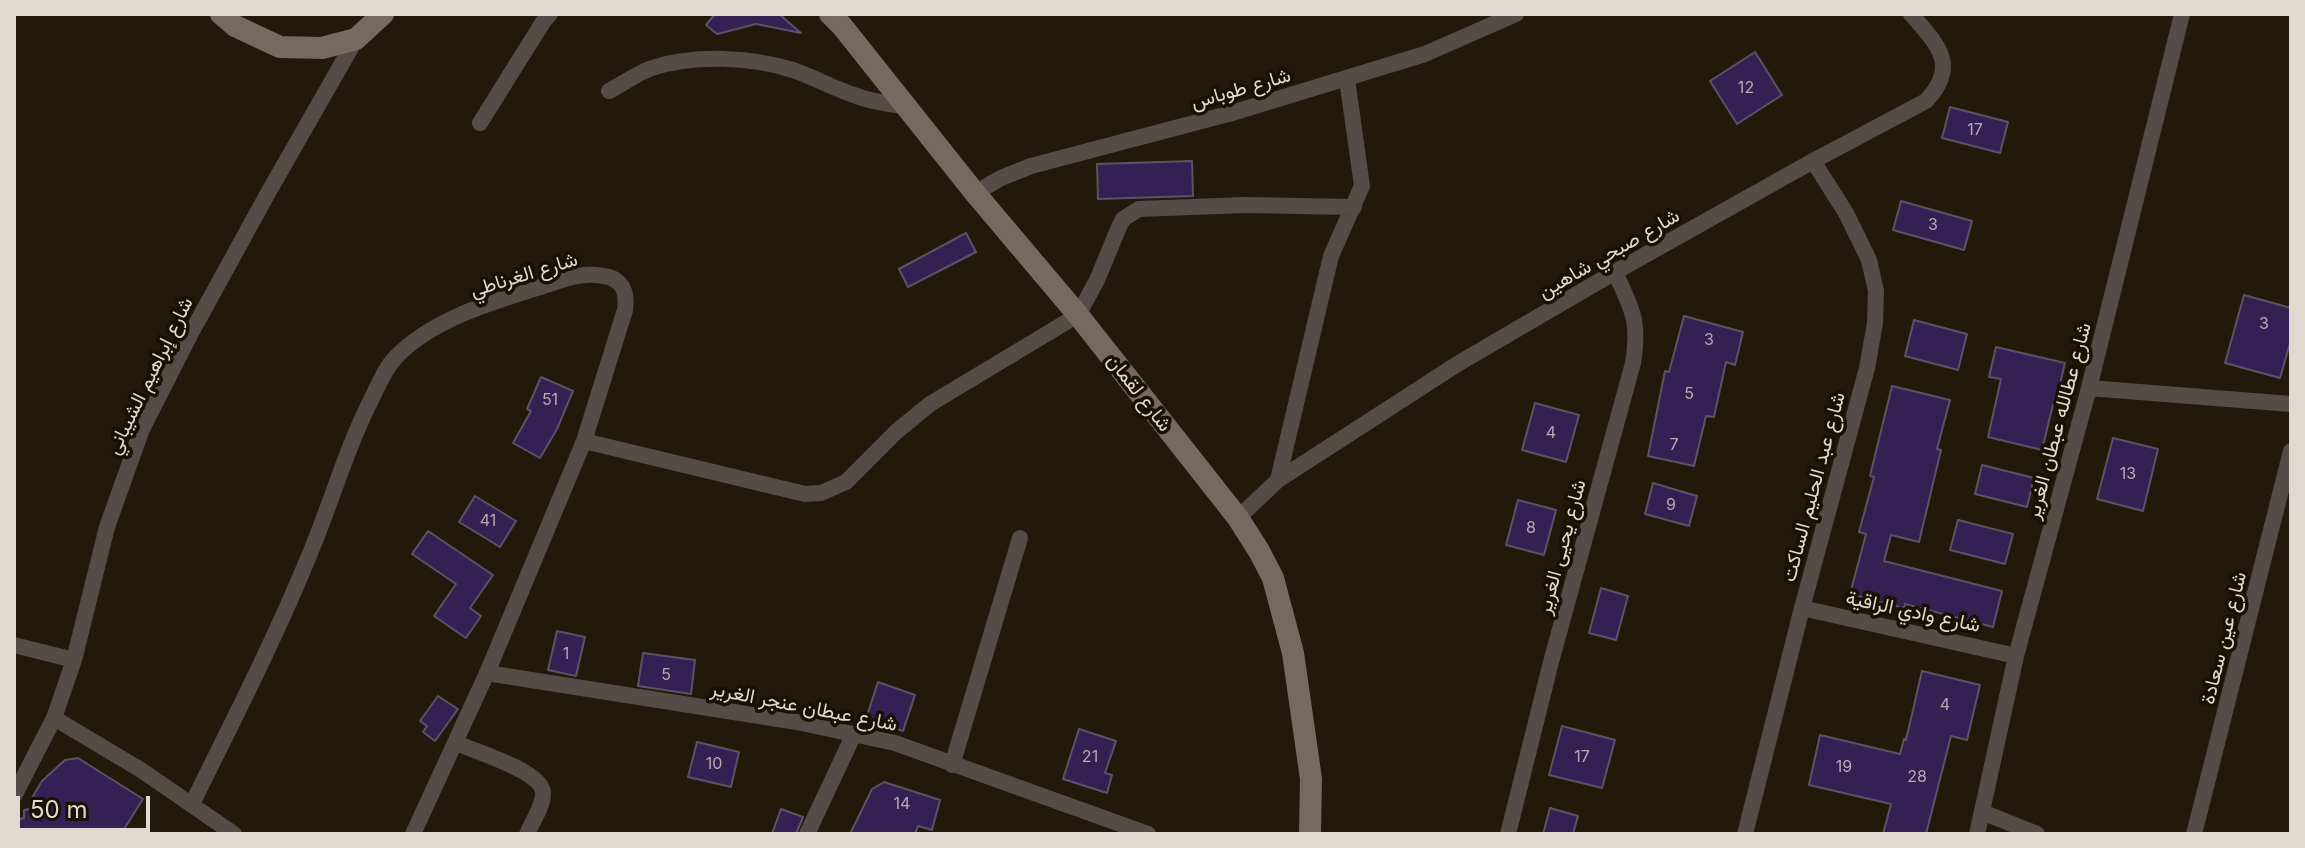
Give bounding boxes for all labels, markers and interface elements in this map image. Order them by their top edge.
street label: شارع طوباس [1188,63,1294,115]
house number: 12 [1738,78,1754,98]
house number: 17 [1967,120,1983,140]
street label: شارع صبحي شاهين [1534,204,1684,304]
house number: 3 [1928,215,1938,235]
street label: شارع الغرناطي [467,247,581,303]
street label: شارع إبراهيم الشيباني [101,293,199,459]
house number: 3 [2259,314,2269,334]
street label: شارع عطالله عبطان الغرير [2021,320,2097,522]
house number: 3 [1704,330,1714,350]
street label: شارع لقمان [1101,349,1177,437]
house number: 5 [1684,384,1694,404]
house number: 51 [542,390,558,410]
street label: شارع عبد الحليم الساكت [1777,390,1851,584]
house number: 4 [1546,423,1556,443]
house number: 7 [1669,435,1679,455]
house number: 13 [2120,464,2136,484]
street label: شارع يحيى الغرير [1532,477,1592,617]
house number: 9 [1666,495,1676,515]
house number: 41 [480,511,496,531]
house number: 8 [1526,518,1536,538]
street label: شارع عين سعادة [2196,569,2252,707]
street label: شارع وادي الراقية [1844,586,1982,638]
house number: 1 [563,644,569,664]
house number: 5 [661,665,671,685]
street label: شارع عبطان عنجر الغرير [709,677,899,737]
house number: 4 [1940,695,1950,715]
house number: 21 [1082,747,1098,767]
house number: 17 [1574,747,1590,767]
house number: 10 [706,754,722,774]
house number: 19 [1836,757,1852,777]
house number: 28 [1907,767,1927,787]
scale bar [20,780,154,830]
house number: 14 [894,794,910,814]
text: 50 m [30,795,88,824]

